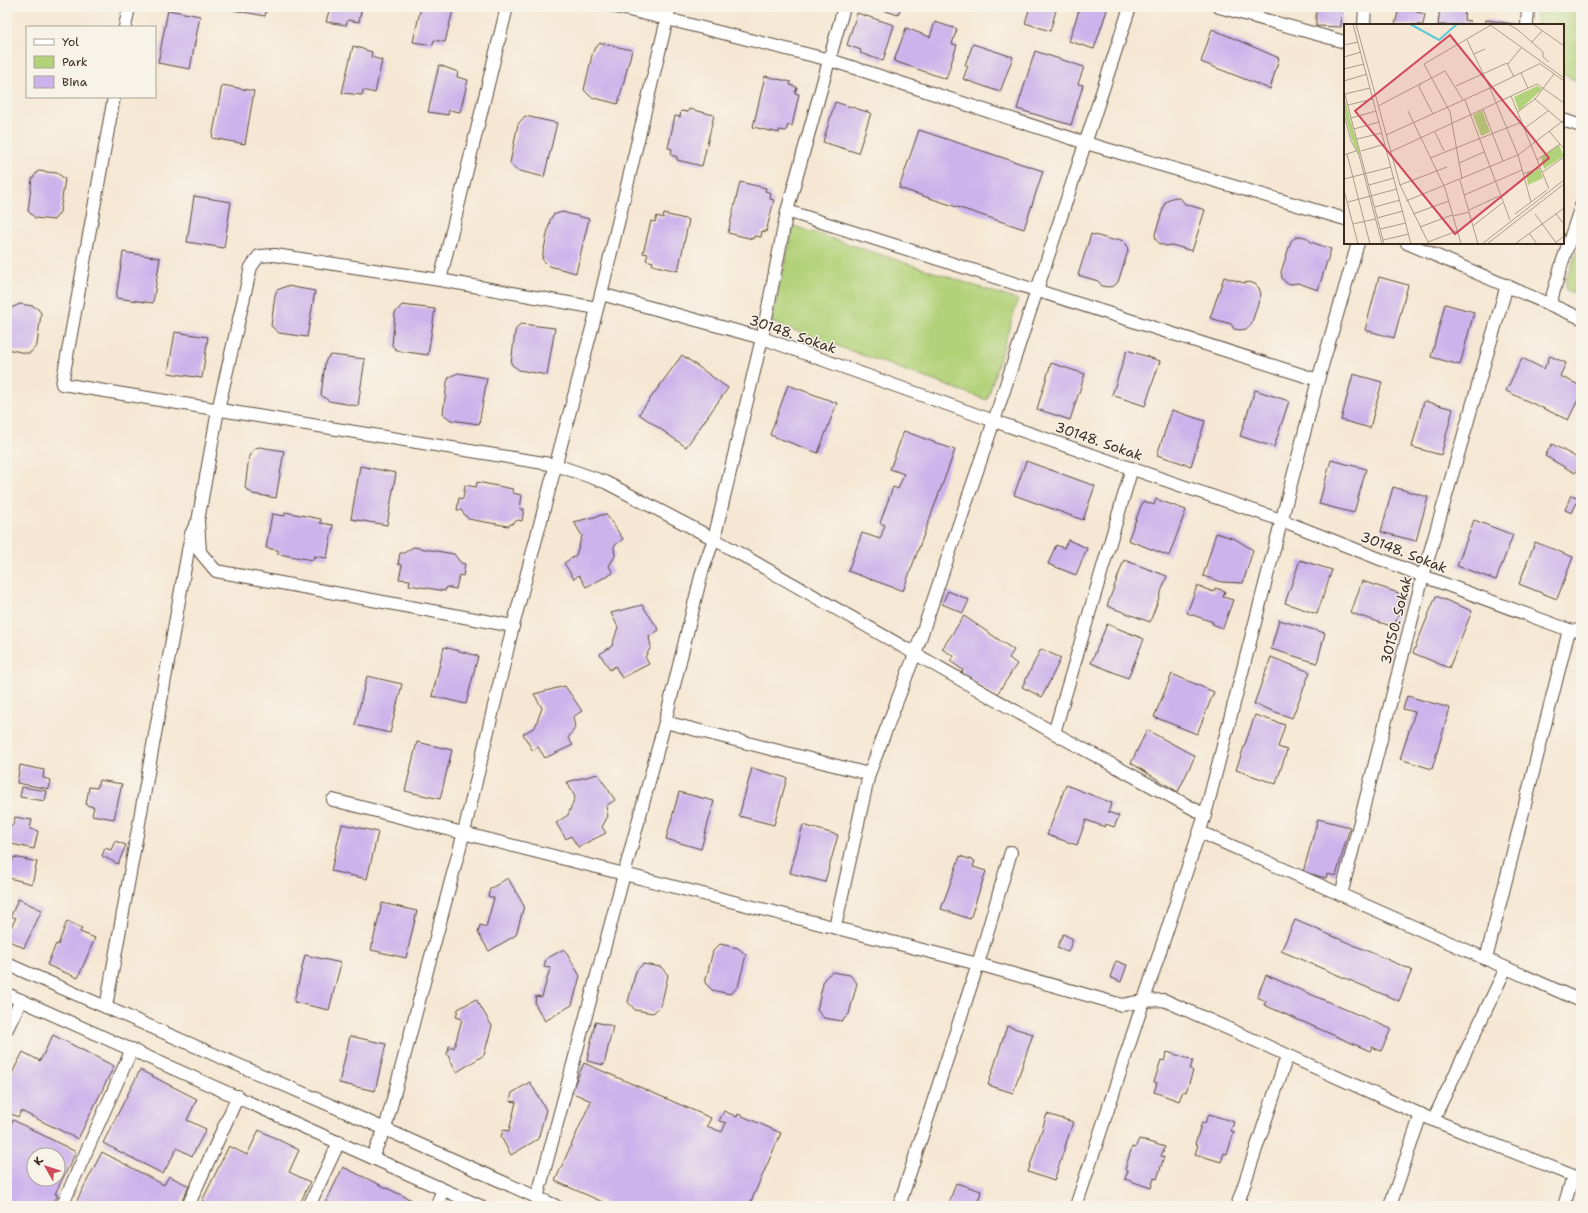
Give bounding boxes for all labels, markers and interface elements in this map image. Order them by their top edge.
inset map [1344,24,1564,244]
legend [26,26,156,98]
text: Yol [62,34,79,50]
text: Park [62,54,88,70]
text: Bina [62,74,88,90]
street label: 30148. Sokak [747,311,839,357]
street label: 30148. Sokak [1053,418,1145,464]
street label: 30148. Sokak [1358,527,1450,577]
street label: 30150. Sokak [1376,574,1416,666]
north arrow [26,1147,66,1187]
text: K [30,1153,47,1169]

